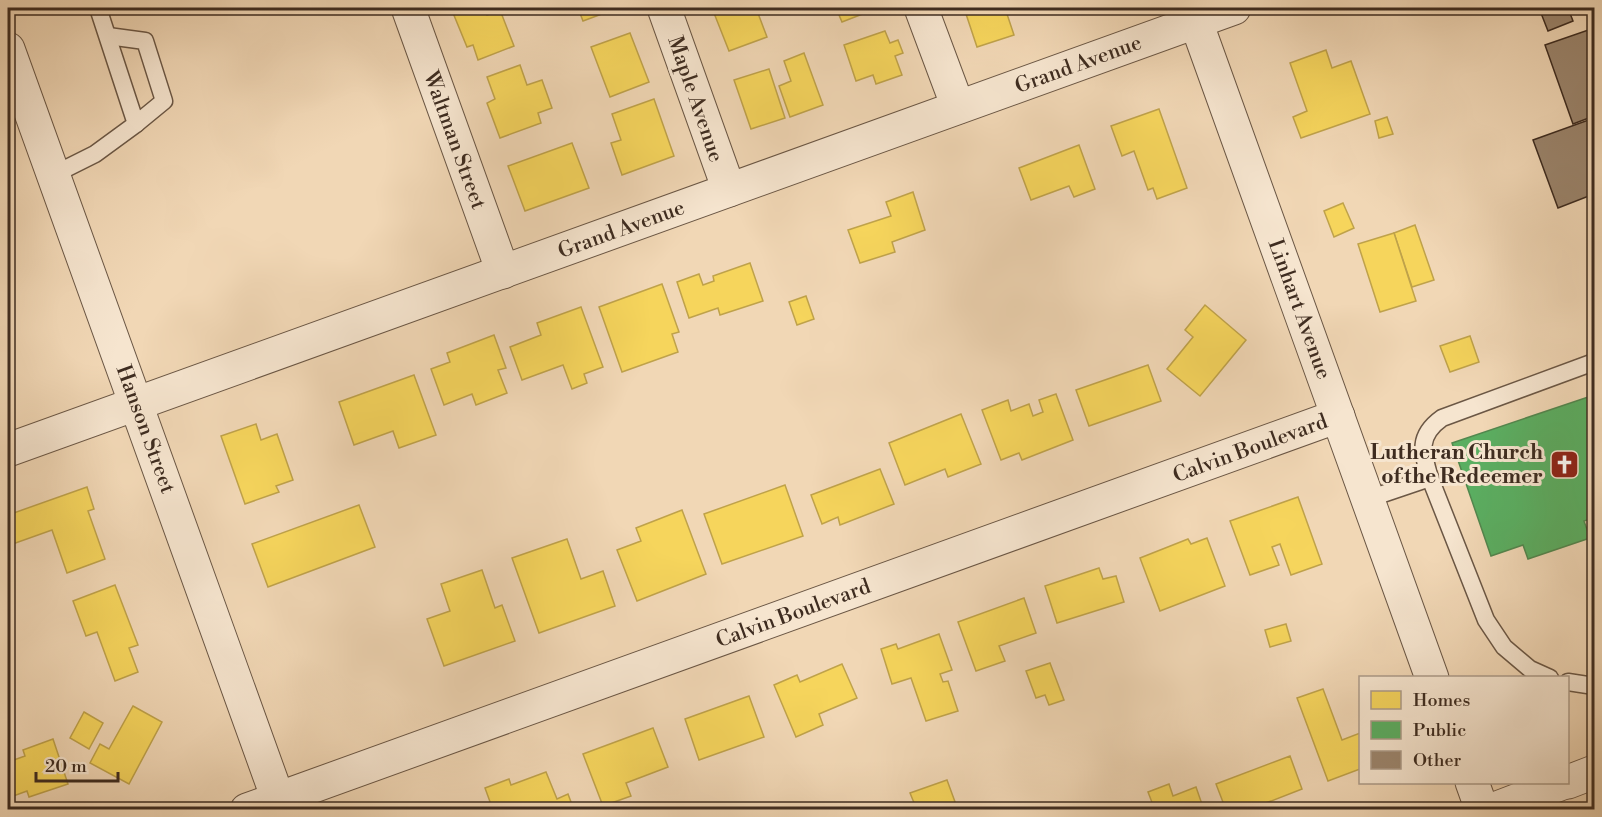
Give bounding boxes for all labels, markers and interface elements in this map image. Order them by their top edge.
street label: Grand Avenue [1011,30,1145,100]
street label: Maple Avenue [661,33,729,166]
street label: Waltman Street [417,67,491,213]
street label: Grand Avenue [554,195,688,265]
street label: Linhart Avenue [1262,236,1336,383]
street label: Hanson Street [110,362,181,498]
street label: Calvin Boulevard [1169,409,1331,489]
place label: Lutheran Church of the Redeemer [1370,440,1543,490]
church icon: Lutheran Church of the Redeemer [1548,448,1580,480]
street label: Calvin Boulevard [712,574,874,654]
legend [1359,676,1569,784]
text: Homes [1413,689,1470,712]
text: Public [1413,719,1466,742]
scale bar [36,745,118,783]
text: Other [1413,749,1461,772]
text: 20 m [45,755,87,778]

